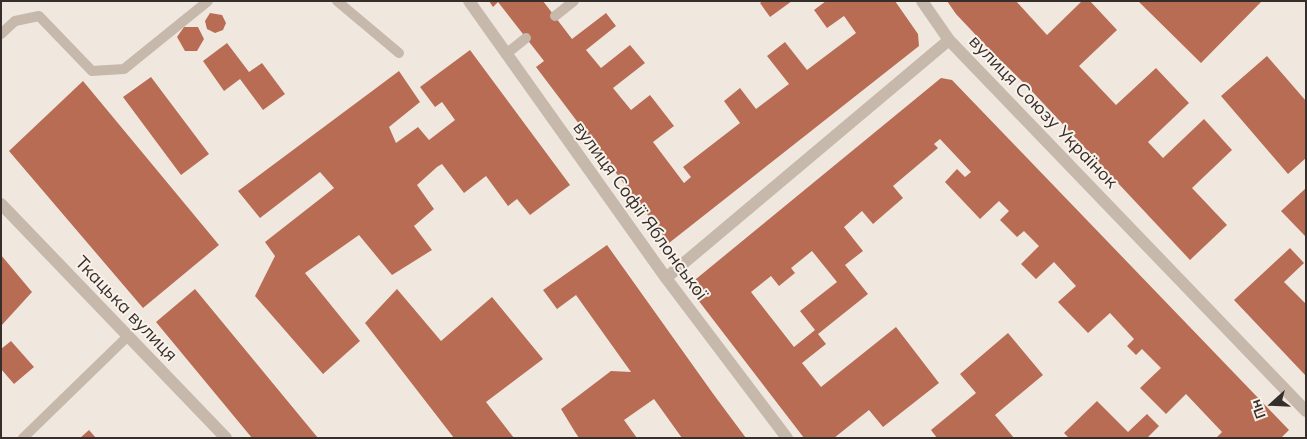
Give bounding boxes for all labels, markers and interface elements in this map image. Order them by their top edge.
street label: вулиця Союзу Українок [964,31,1122,193]
street label: вулиця Софії Яблонської [568,118,712,304]
street label: Ткацька вулиця [70,252,182,366]
north arrow [1247,379,1297,429]
text: Пн [1246,397,1270,421]

